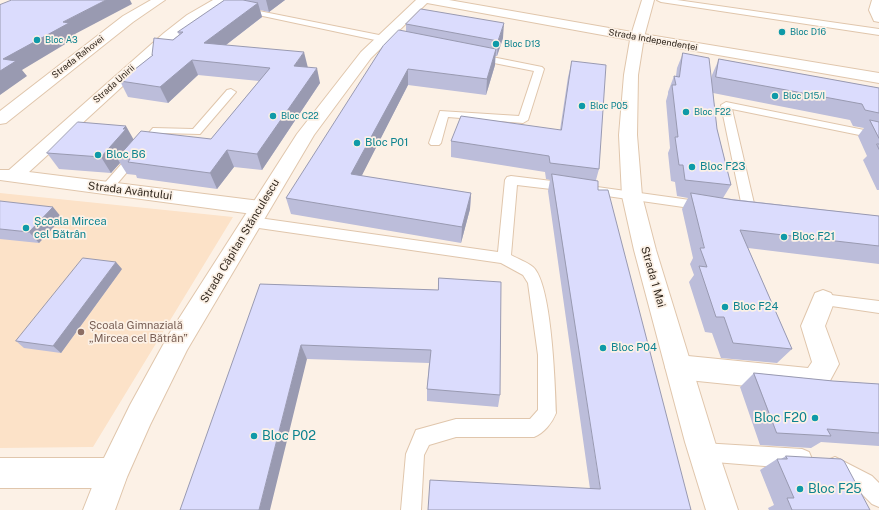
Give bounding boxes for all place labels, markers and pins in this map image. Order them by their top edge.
marker: Bloc D16 [777,27,787,37]
place label: Bloc D16 [790,27,826,37]
marker: Bloc A3 [32,35,42,45]
place label: Bloc A3 [45,35,78,45]
marker: Bloc D13 [491,39,501,49]
place label: Bloc D13 [504,39,540,49]
marker: Bloc D15/I [770,91,780,101]
place label: Bloc D15/I [783,91,825,101]
marker: Bloc P05 [577,101,587,111]
place label: Bloc P05 [590,101,628,111]
marker: Bloc F22 [681,107,691,117]
place label: Bloc F22 [694,107,731,117]
marker: Bloc C22 [268,111,278,121]
place label: Bloc C22 [281,111,319,121]
place label: Bloc P01 [365,136,409,150]
marker: Bloc P01 [352,138,362,148]
place label: Bloc B6 [106,148,146,162]
marker: Bloc B6 [93,150,103,160]
place label: Bloc F23 [700,160,745,174]
marker: Bloc F23 [687,162,697,172]
place label: Școala Mircea cel Bătrân [34,215,107,241]
marker: Școala Mircea cel Bătrân [21,223,31,233]
place label: Bloc F21 [792,230,835,244]
marker: Bloc F21 [779,232,789,242]
place label: Bloc F24 [733,300,778,314]
marker: Bloc F24 [720,302,730,312]
place label: Școala Gimnazială „Mircea cel Bătrân” [89,319,188,345]
marker: Școala Gimnazială „Mircea cel Bătrân” [76,327,86,337]
place label: Bloc P04 [611,341,657,355]
marker: Bloc P04 [598,343,608,353]
place label: Bloc F20 [754,410,807,426]
marker: Bloc F20 [810,413,820,423]
place label: Bloc P02 [262,428,316,444]
marker: Bloc P02 [249,431,259,441]
place label: Bloc F25 [808,481,862,497]
marker: Bloc F25 [795,484,805,494]

